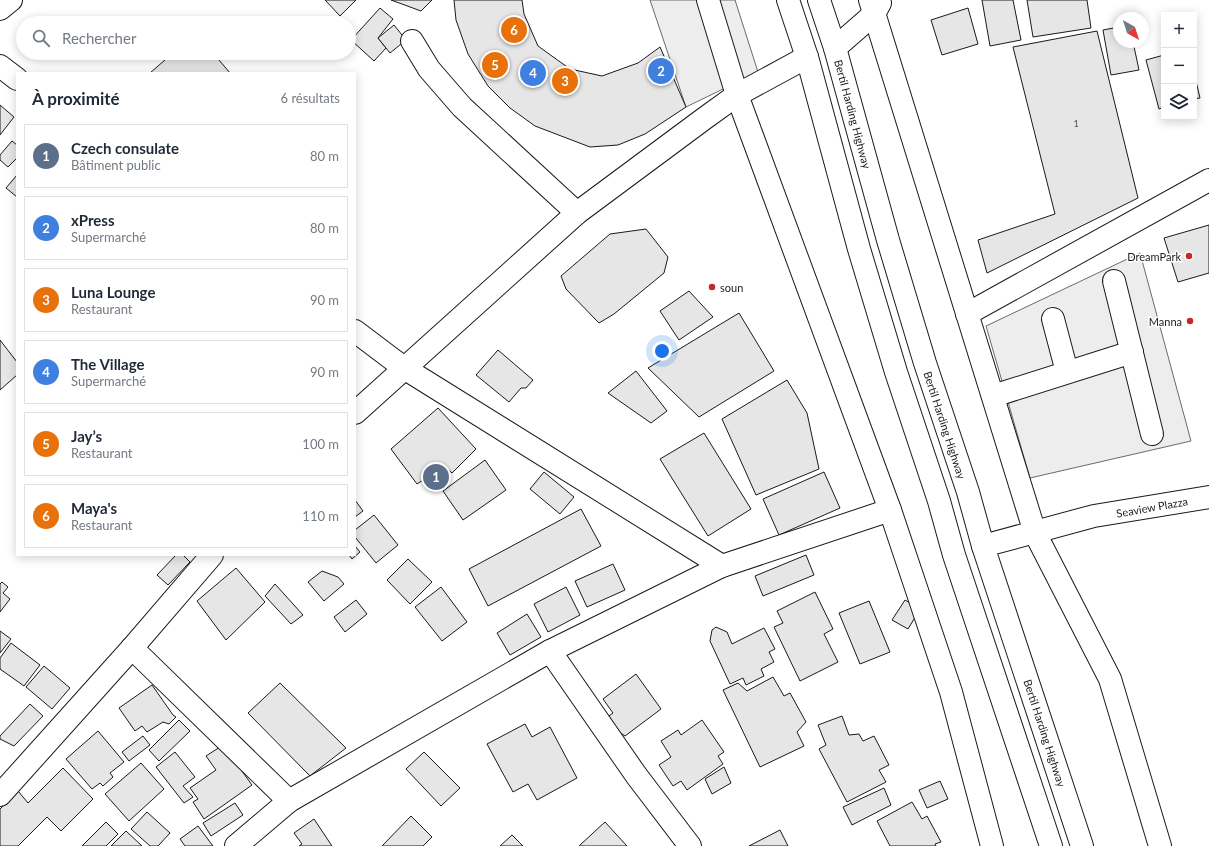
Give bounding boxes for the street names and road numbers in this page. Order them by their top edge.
street label: Bertil Harding Highway [832,58,874,170]
street label: Bertil Harding Highway [921,370,969,481]
street label: Seaview Plazza [1115,494,1189,520]
street label: Bertil Harding Highway [1021,678,1069,789]

